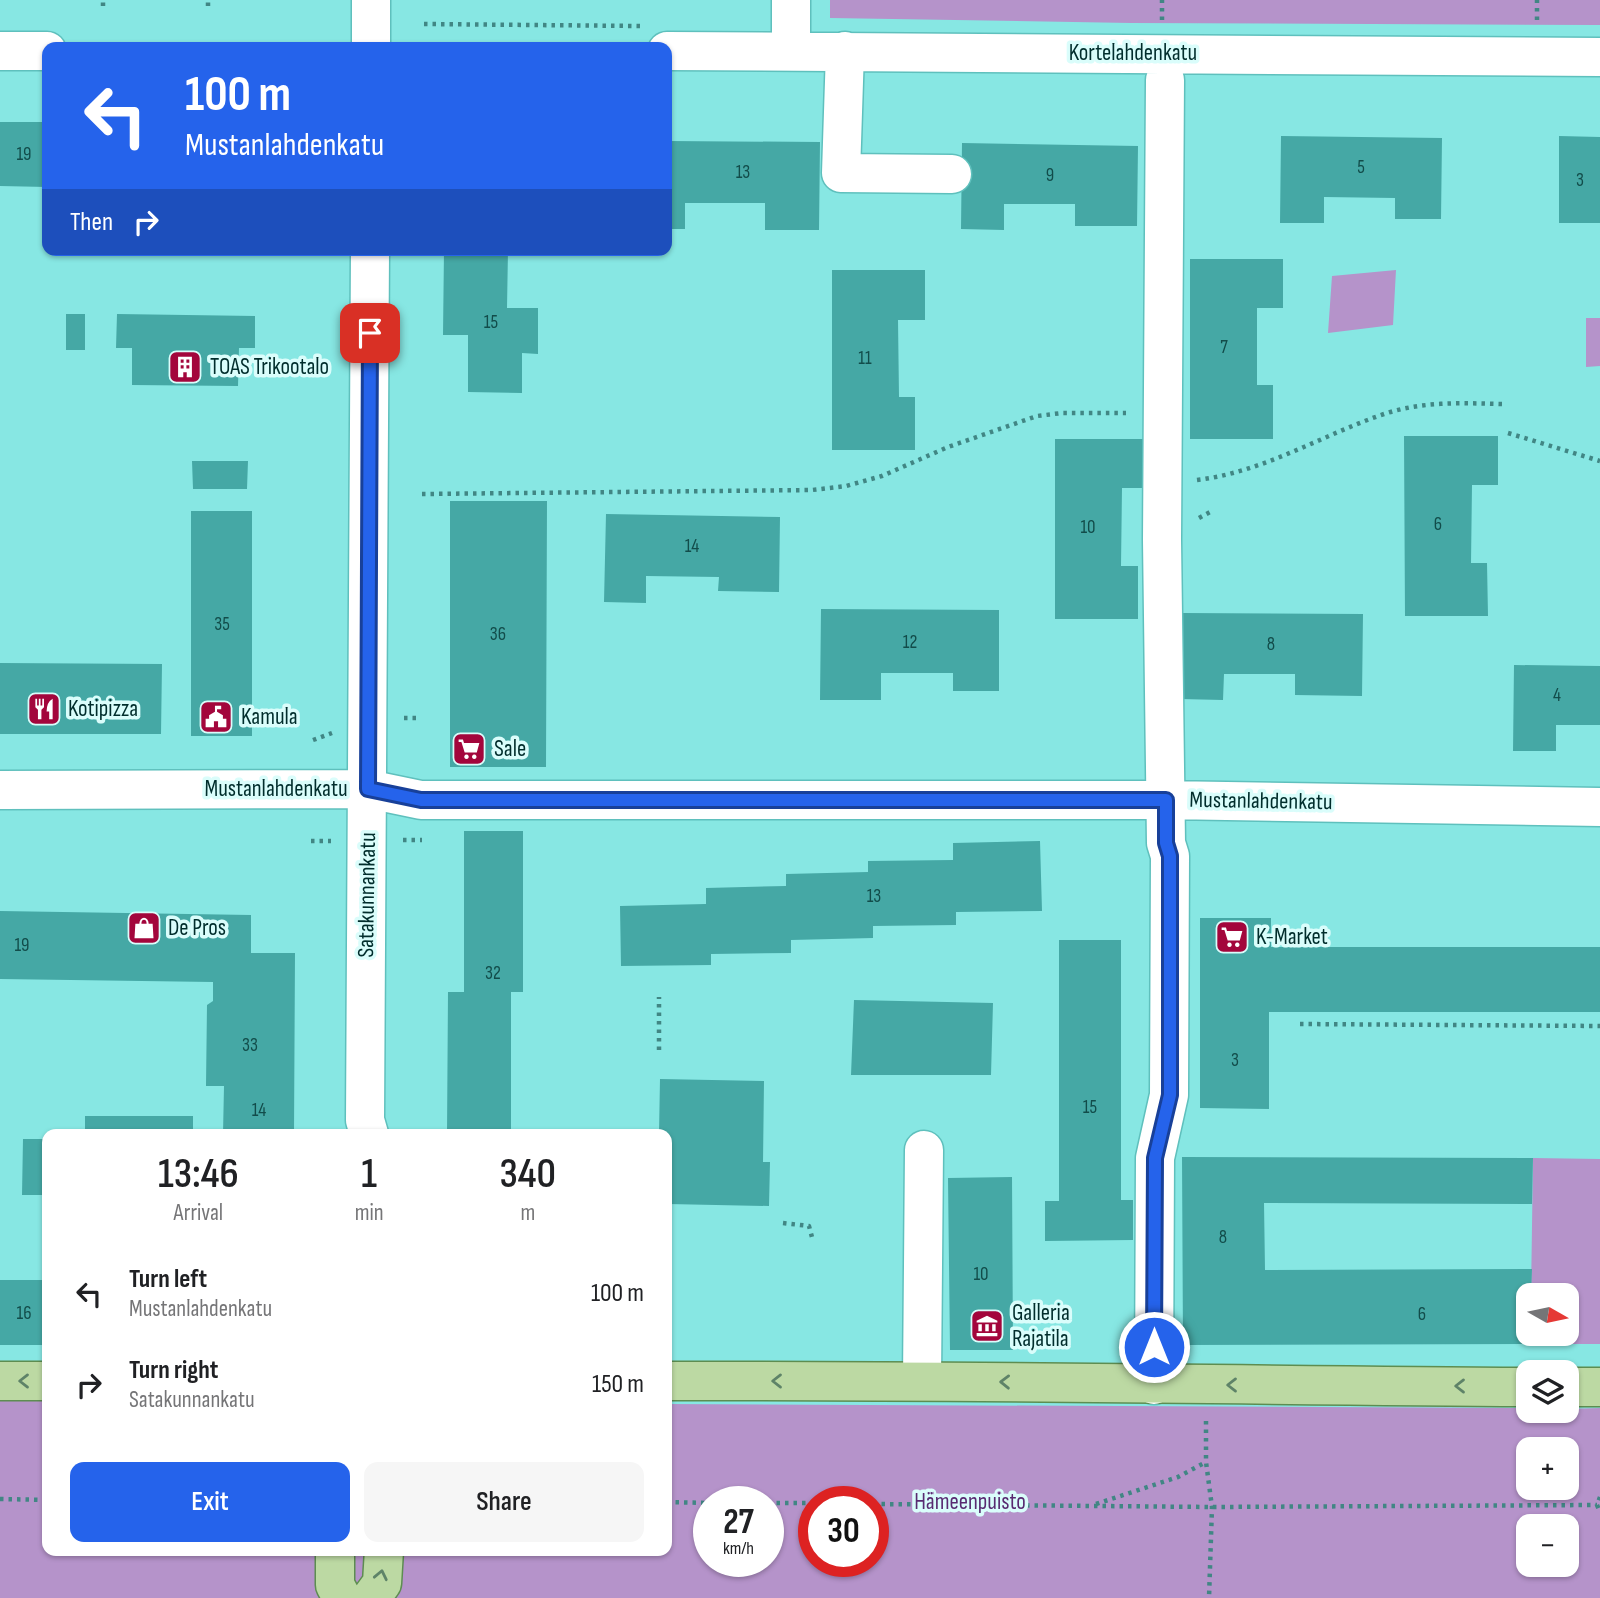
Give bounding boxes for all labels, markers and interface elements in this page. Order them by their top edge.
street label: Kortelahdenkatu [1069,39,1197,67]
text: 100 m [185,66,291,125]
icon: left [70,70,161,161]
text: Mustanlahdenkatu [185,126,384,165]
house number: 19 [16,143,32,166]
house number: 5 [1357,156,1365,179]
house number: 13 [736,161,750,184]
house number: 9 [1046,164,1054,187]
house number: 3 [1576,169,1584,192]
icon: right [127,203,165,241]
text: Then [70,207,113,238]
pin [340,303,400,363]
house number: 15 [484,311,498,334]
icon: arrive [351,314,389,352]
house number: 7 [1220,336,1228,359]
house number: 11 [858,347,872,370]
building icon: TOAS Trikootalo [166,348,204,386]
place label: TOAS Trikootalo [210,353,329,381]
house number: 6 [1434,513,1442,536]
house number: 10 [1080,516,1096,539]
house number: 14 [685,535,699,558]
house number: 35 [214,613,230,636]
house number: 36 [490,623,506,646]
house number: 12 [903,631,917,654]
house number: 8 [1267,633,1275,656]
house number: 4 [1553,684,1561,707]
restaurant icon: Kotipizza [25,690,63,728]
place label: Kotipizza [68,695,138,723]
public building icon: Kamula [197,698,235,736]
place label: Kamula [241,703,298,731]
supermarket icon: Sale [450,730,488,768]
place label: Sale [494,735,526,763]
street label: Mustanlahdenkatu [204,775,348,803]
street label: Mustanlahdenkatu [1189,786,1333,816]
street label: Satakunnankatu [352,832,382,958]
house number: 13 [867,885,881,908]
shop icon: De Pros [125,909,163,947]
place label: De Pros [168,914,226,942]
supermarket icon: K-Market [1213,918,1251,956]
place label: K-Market [1256,923,1328,951]
house number: 19 [14,934,30,957]
house number: 32 [485,962,501,985]
house number: 33 [242,1034,258,1057]
house number: 3 [1231,1049,1239,1072]
house number: 15 [1083,1096,1097,1119]
house number: 14 [252,1099,266,1122]
text: 13:46 [158,1149,239,1200]
text: 1 [361,1149,377,1200]
text: 340 [499,1149,556,1200]
text: Arrival [174,1199,223,1227]
text: min [355,1199,384,1227]
text: m [520,1199,535,1227]
house number: 8 [1219,1226,1227,1249]
house number: 10 [973,1263,989,1286]
text: Turn left [129,1264,207,1295]
icon: left [70,1275,108,1313]
text: 100 m [591,1278,644,1309]
north arrow [1516,1283,1578,1346]
map controls [1516,1283,1579,1577]
text: Mustanlahdenkatu [129,1295,272,1323]
place label: Galleria Rajatila [1012,1299,1070,1353]
house number: 16 [17,1302,31,1325]
house number: 6 [1418,1303,1426,1326]
museum icon: Galleria Rajatila [968,1307,1006,1345]
position arrow [1117,1310,1191,1384]
text: Turn right [129,1355,218,1386]
button: layers [1516,1360,1579,1423]
icon: right [70,1366,108,1404]
text: 150 m [592,1369,644,1400]
one-way arrow [18,1373,28,1389]
one-way arrow [771,1373,782,1389]
one-way arrow [999,1374,1009,1390]
one-way arrow [1226,1377,1237,1393]
one-way arrow [1454,1378,1464,1394]
text: Satakunnankatu [129,1386,255,1414]
button: + [1516,1437,1579,1500]
button: Exit [70,1462,350,1542]
button: Share [364,1462,644,1542]
speed limit sign: 30 [798,1486,889,1577]
park label: Hämeenpuisto [914,1488,1026,1516]
text: 27 [723,1501,754,1544]
button: − [1516,1514,1579,1577]
text: km/h [723,1538,754,1559]
one-way arrow [373,1570,388,1582]

